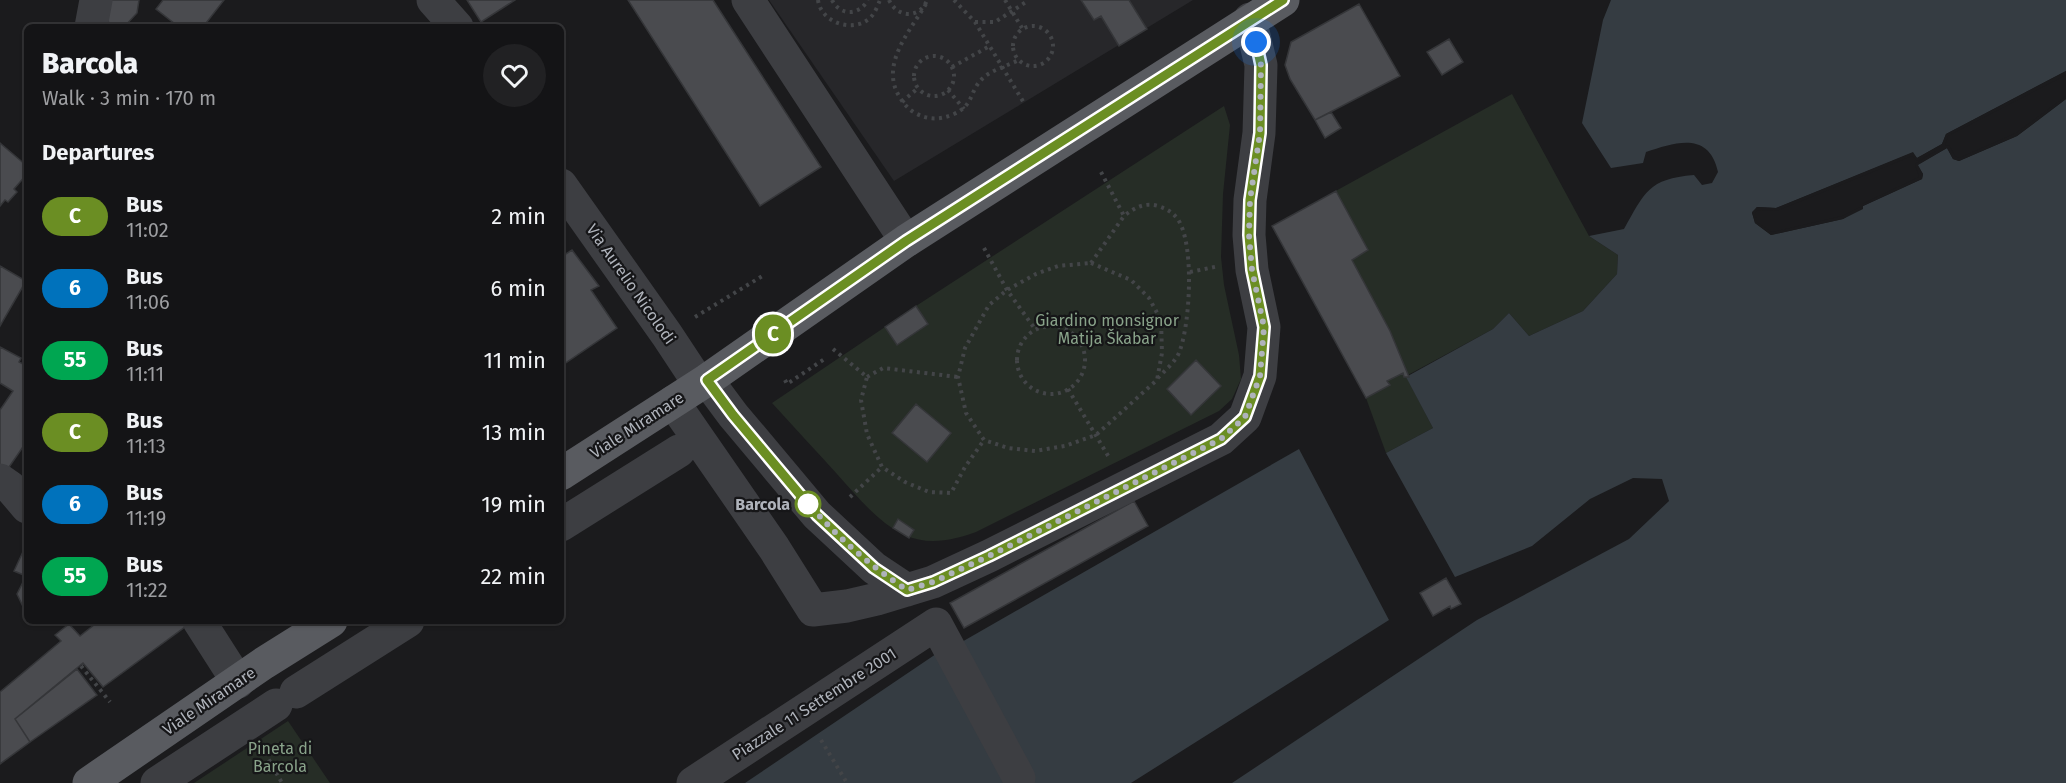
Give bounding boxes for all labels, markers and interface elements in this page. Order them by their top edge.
your location [1241,27,1271,57]
button: heart [483,44,546,107]
text: Barcola [42,47,138,80]
text: Walk · 3 min · 170 m [42,86,216,110]
text: Departures [42,139,154,166]
text: Bus [126,191,163,218]
text: C [69,203,81,229]
text: 2 min [491,203,546,230]
text: 11:02 [126,218,169,242]
street label: Via Aurelio Nicolodi [582,220,680,348]
text: Bus [126,263,163,290]
text: 6 [69,275,81,301]
text: 6 min [490,275,546,302]
text: 11:06 [126,290,170,314]
park label: Giardino monsignor Matija Škabar [1035,311,1180,348]
line badge: C [754,314,792,354]
text: C [767,321,779,347]
text: Bus [126,335,163,362]
text: 55 [64,347,86,373]
text: 11 min [483,347,546,374]
text: 11:11 [126,362,164,386]
street label: Viale Miramare [587,388,687,462]
text: Bus [126,407,163,434]
text: C [69,419,81,445]
text: 13 min [482,419,546,446]
text: 11:13 [126,434,166,458]
text: Bus [126,479,163,506]
text: 6 [69,491,81,517]
text: 19 min [481,491,546,518]
marker: Barcola [795,491,821,517]
place label: Barcola [735,495,790,514]
text: 11:19 [126,506,166,530]
text: Bus [126,551,163,578]
text: 55 [64,563,86,589]
text: 22 min [480,563,546,590]
text: 11:22 [126,578,168,602]
street label: Piazzale 11 Settembre 2001 [728,644,900,764]
street label: Viale Miramare [159,663,259,739]
park label: Pineta di Barcola [248,739,312,776]

